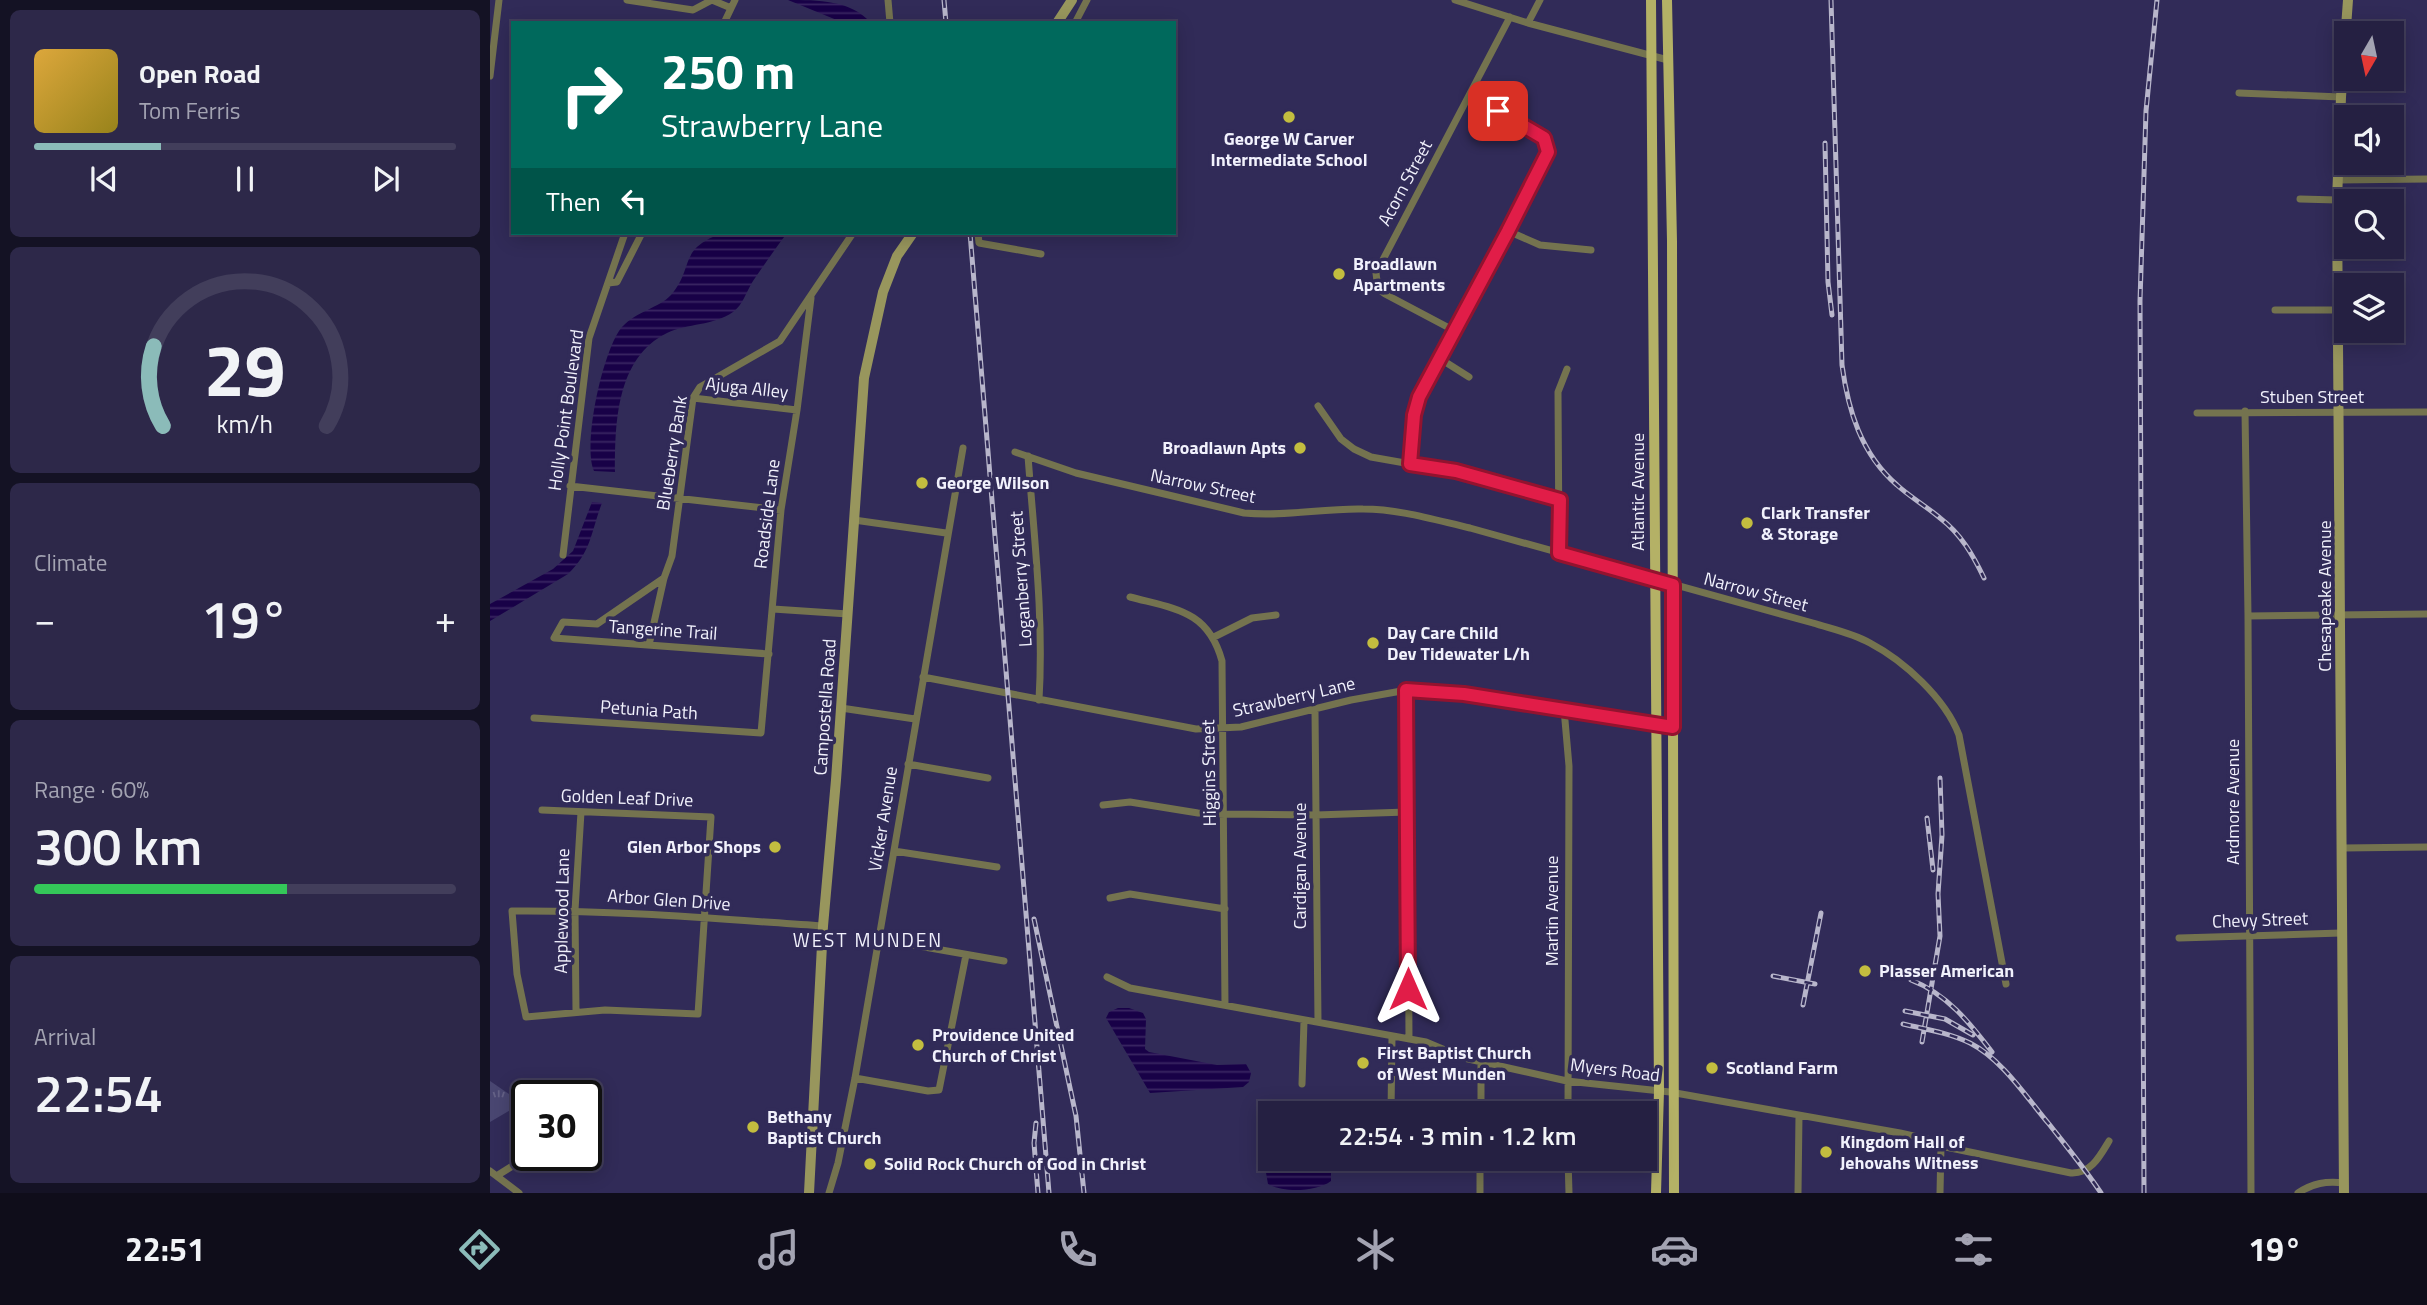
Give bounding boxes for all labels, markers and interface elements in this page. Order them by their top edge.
north arrow [2334,21,2404,91]
map controls [2334,21,2404,343]
text: 250 m [661,33,795,108]
icon: right [546,49,637,140]
text: Open Road [139,54,261,93]
pin [1468,81,1528,141]
icon: arrive [1479,92,1517,130]
text: Tom Ferris [139,93,240,128]
text: Strawberry Lane [661,101,883,149]
button: sound [2334,105,2404,175]
marker: George W Carver Intermediate School [1281,109,1297,125]
place label: George W Carver Intermediate School [1210,125,1368,173]
street label: Acorn Street [1371,134,1439,231]
icon: previous [85,160,123,198]
icon: pause [226,160,264,198]
icon: next [367,160,405,198]
text: Then [546,182,601,221]
icon: left [615,182,653,220]
button: search [2334,189,2404,259]
place label: Broadlawn Apartments [1353,250,1445,298]
marker: Broadlawn Apartments [1331,266,1347,282]
button: layers [2334,273,2404,343]
text: 29 [204,314,286,424]
street label: Holly Point Boulevard [541,327,590,492]
street label: Ajuga Alley [704,370,790,405]
street label: Stuben Street [2260,383,2365,410]
street label: Blueberry Bank [649,393,694,512]
text: km/h [217,405,273,443]
street label: Atlantic Avenue [1624,433,1651,551]
place label: Broadlawn Apts [1162,434,1286,461]
marker: Broadlawn Apts [1292,440,1308,456]
street label: Roadside Lane [746,458,787,570]
street label: Narrow Street [1148,461,1259,510]
place label: George Wilson [936,469,1049,496]
marker: George Wilson [914,475,930,491]
place label: Clark Transfer & Storage [1761,499,1870,547]
street label: Loganberry Street [1002,510,1039,648]
marker: Clark Transfer & Storage [1739,515,1755,531]
street label: Chesapeake Avenue [2311,520,2338,672]
text: Climate [34,545,107,580]
street label: Narrow Street [1701,565,1812,619]
text: 19° [201,579,289,658]
text: − [34,590,55,648]
text: + [435,590,456,648]
street label: Tangerine Trail [608,612,718,647]
place label: Day Care Child Dev Tidewater L/h [1387,619,1530,667]
marker: Day Care Child Dev Tidewater L/h [1365,635,1381,651]
street label: Campostella Road [806,638,843,776]
street label: Strawberry Lane [1230,669,1358,724]
street label: Petunia Path [599,693,699,726]
street label: Higgins Street [1194,719,1223,827]
street label: Ardmore Avenue [2219,739,2246,865]
street label: Vicker Avenue [861,764,904,874]
text: Range · 60% [34,772,149,807]
street label: Golden Leaf Drive [560,782,694,813]
street label: Cardigan Avenue [1286,803,1313,929]
text: 300 km [34,806,202,885]
place label: Glen Arbor Shops [627,833,761,860]
marker: Glen Arbor Shops [767,839,783,855]
street label: Applewood Lane [547,848,576,974]
street label: Martin Avenue [1538,856,1565,966]
street label: Arbor Glen Drive [607,882,732,917]
street label: Chevy Street [2211,904,2309,935]
district label: WEST MUNDEN [793,925,943,954]
position arrow [1371,952,1445,1026]
place label: Plasser American [1879,957,2014,984]
marker: Plasser American [1857,963,1873,979]
text: Arrival [34,1019,96,1054]
place label: Providence United Church of Christ [932,1021,1074,1069]
marker: Providence United Church of Christ [910,1037,926,1053]
place label: First Baptist Church of West Munden [1377,1039,1531,1087]
street label: Myers Road [1569,1051,1662,1088]
text: 22:54 [34,1053,163,1132]
place label: Scotland Farm [1726,1054,1838,1081]
marker: First Baptist Church of West Munden [1355,1055,1371,1071]
marker: Scotland Farm [1704,1060,1720,1076]
speed limit sign: 30 [511,1080,602,1171]
place label: Bethany Baptist Church [767,1103,882,1151]
text: 22:54 · 3 min · 1.2 km [1338,1116,1577,1155]
marker: Bethany Baptist Church [745,1119,761,1135]
place label: Kingdom Hall of Jehovahs Witness [1840,1128,1978,1176]
marker: Kingdom Hall of Jehovahs Witness [1818,1144,1834,1160]
place label: Solid Rock Church of God in Christ [884,1150,1146,1177]
marker: Solid Rock Church of God in Christ [862,1156,878,1172]
text: 22:51 [125,1225,205,1273]
icon: directions [455,1225,504,1274]
icon: music [754,1225,803,1274]
icon: phone [1053,1225,1102,1274]
icon: climate [1351,1225,1400,1274]
icon: car [1650,1225,1699,1274]
icon: filters [1949,1225,1998,1274]
text: 19° [2248,1225,2302,1273]

